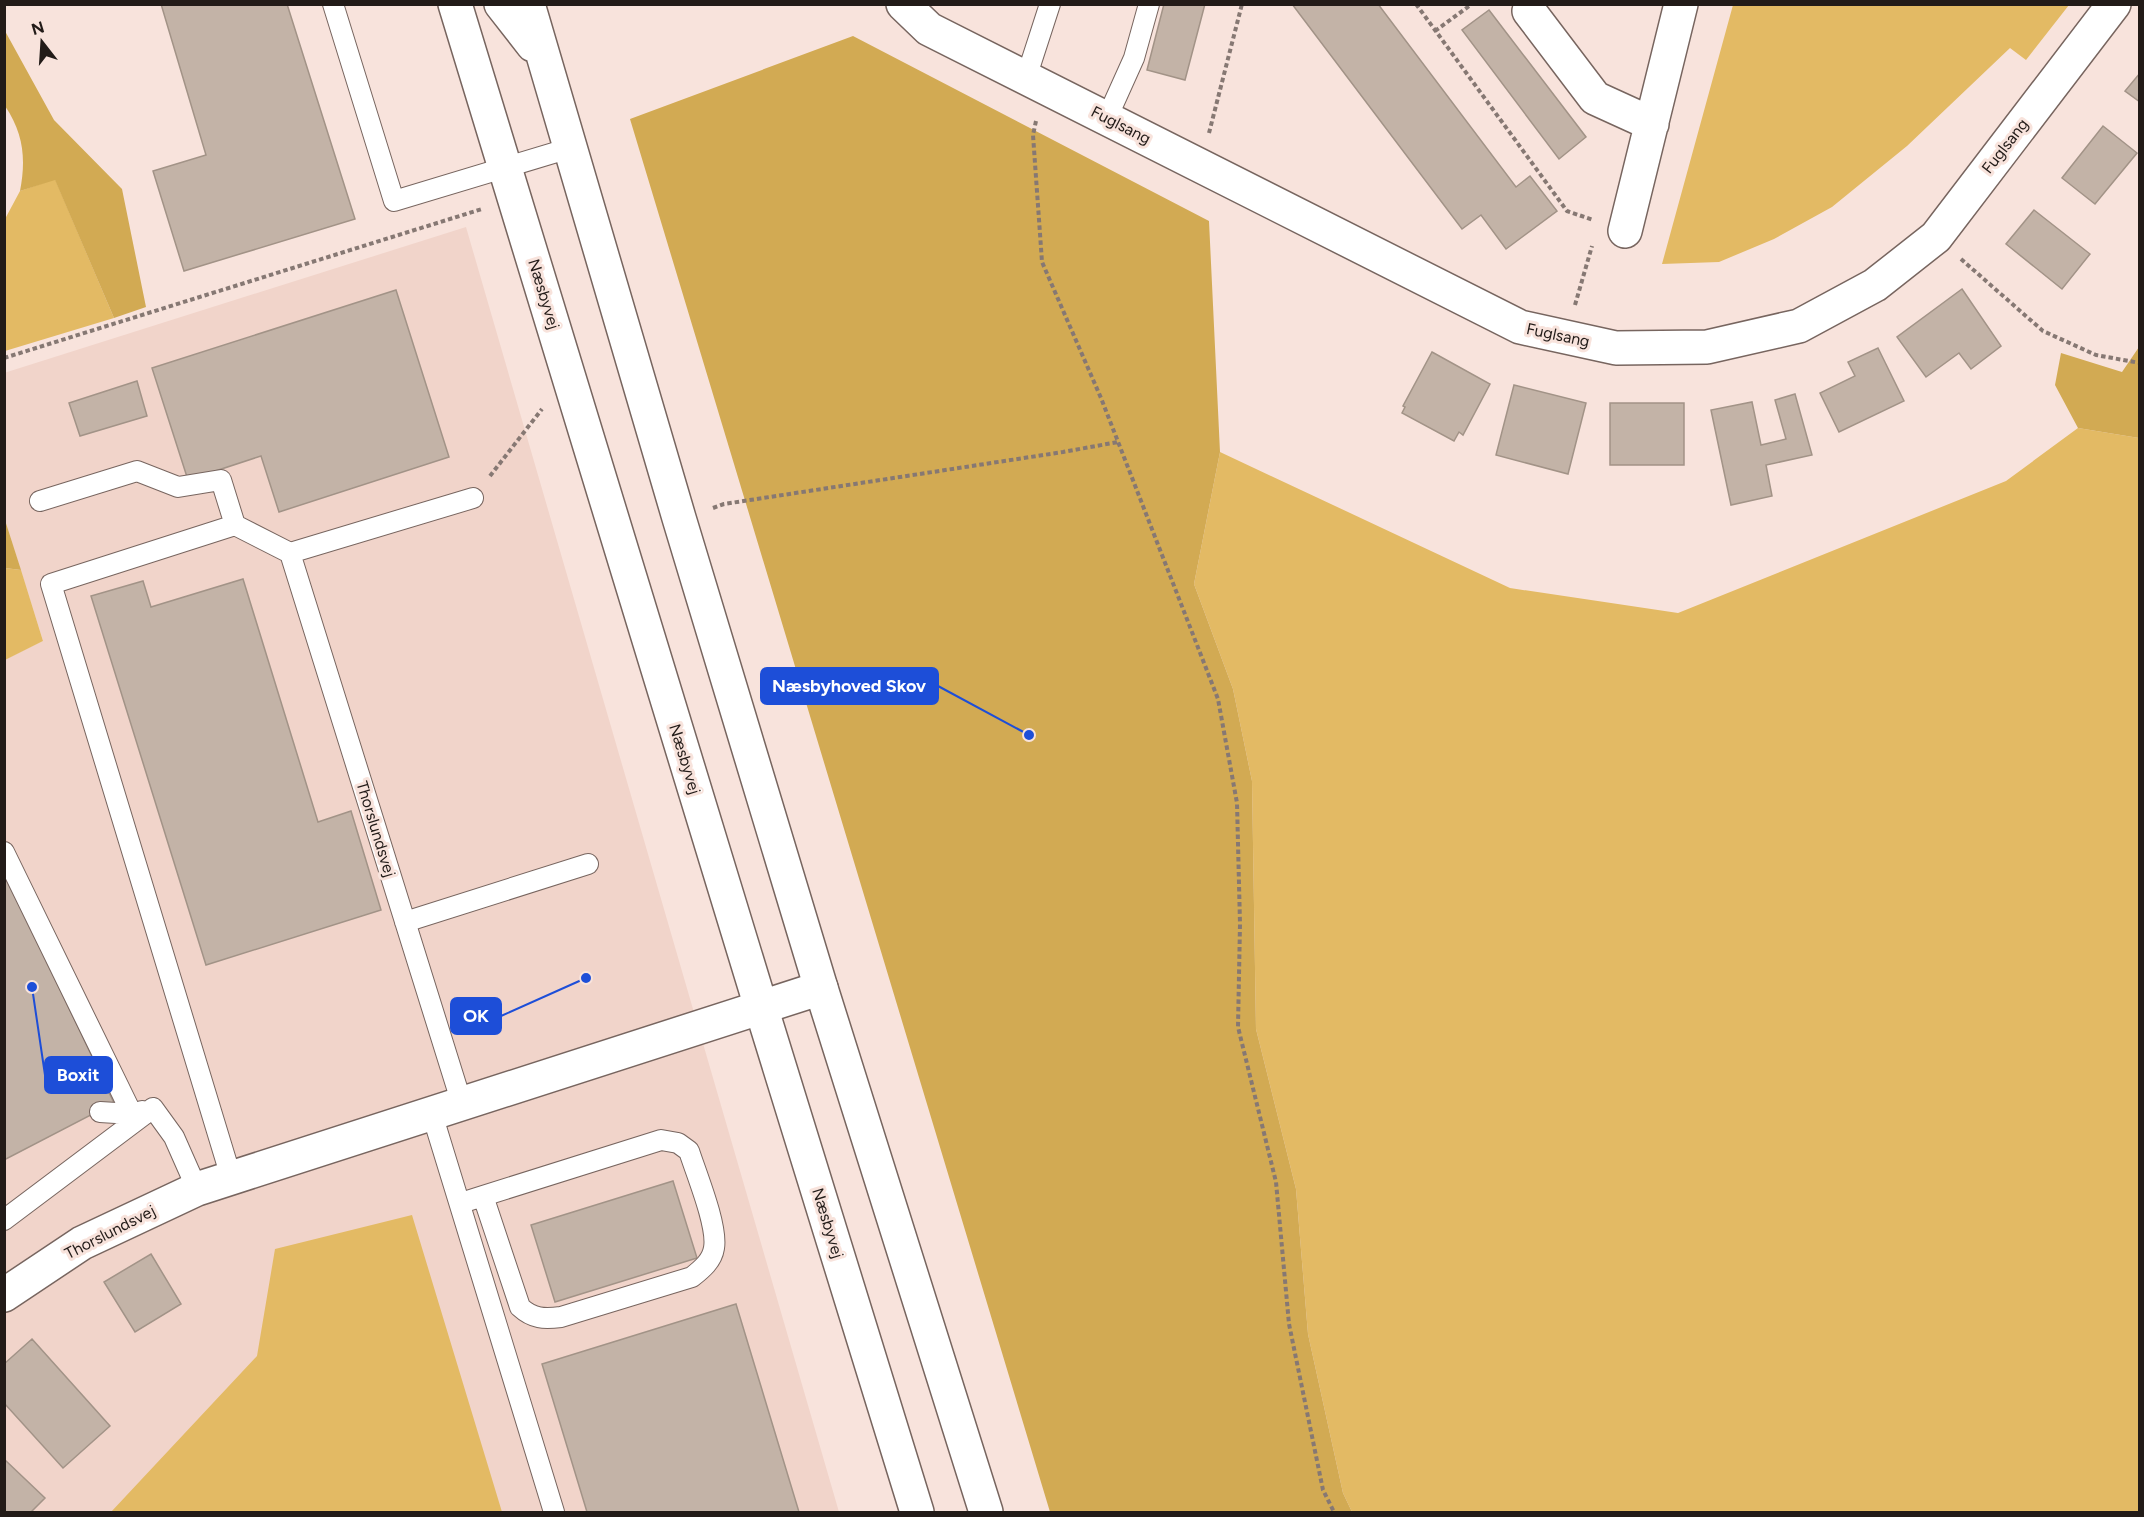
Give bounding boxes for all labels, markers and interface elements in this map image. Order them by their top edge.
north arrow [12,12,72,72]
text: N [29,17,46,39]
street label: Fuglsang [1088,102,1154,148]
street label: Fuglsang [1978,115,2032,177]
street label: Næsbyvej [524,256,564,332]
street label: Fuglsang [1525,319,1591,351]
callout: Næsbyhoved Skov [761,668,938,704]
text: Næsbyhoved Skov [772,675,926,697]
street label: Næsbyvej [665,721,705,797]
street label: Thorslundsvej [352,779,400,879]
callout: OK [451,998,501,1034]
text: OK [463,1005,489,1027]
callout: Boxit [45,1057,112,1093]
text: Boxit [57,1064,99,1086]
street label: Næsbyvej [808,1185,848,1261]
street label: Thorslundsvej [61,1201,159,1263]

